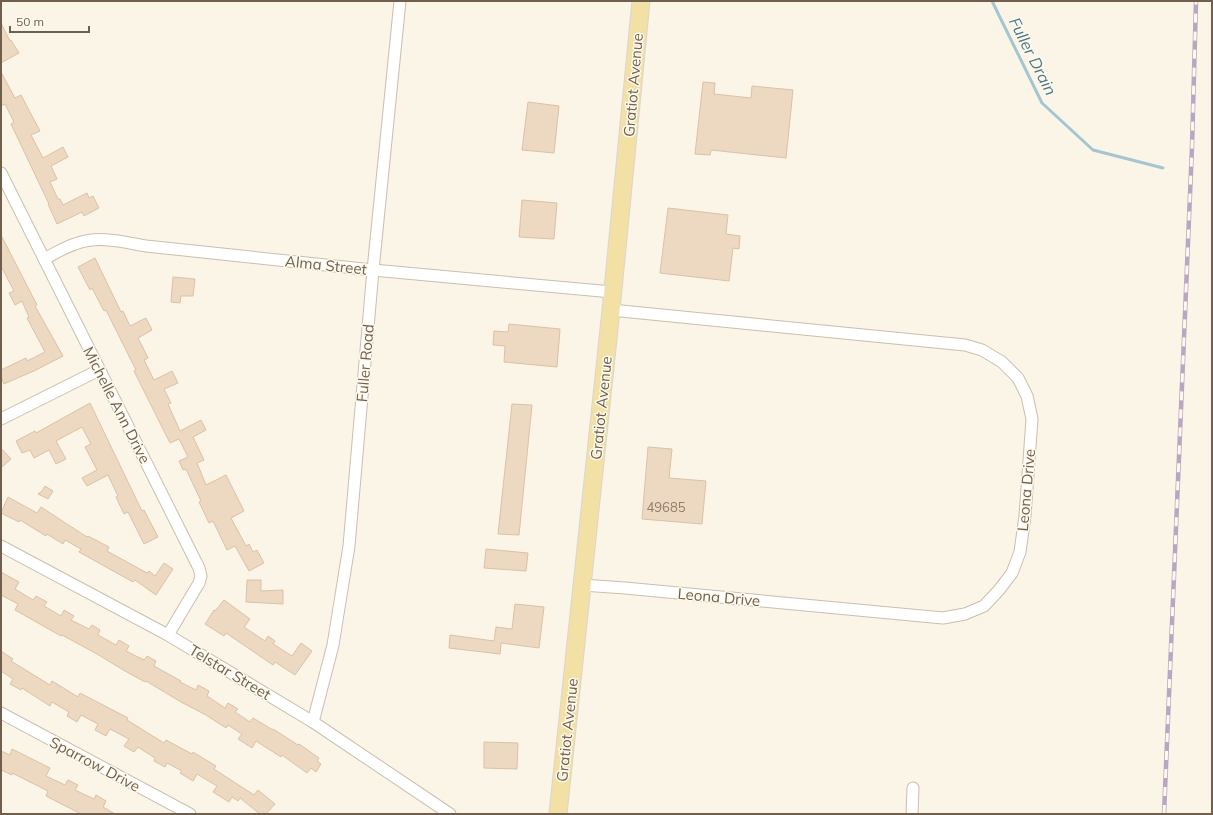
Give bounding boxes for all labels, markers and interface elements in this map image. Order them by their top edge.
scale bar [10,8,89,34]
text: 50 m [16,14,44,29]
water label: Fuller Drain [1005,14,1061,98]
street label: Gratiot Avenue [619,32,647,138]
street label: Alma Street [284,251,368,279]
street label: Fuller Road [352,323,378,403]
street label: Michelle Ann Drive [79,343,155,467]
street label: Gratiot Avenue [586,355,616,461]
street label: Leona Drive [1013,448,1039,532]
house number: 49685 [646,499,686,515]
street label: Leona Drive [677,584,761,610]
street label: Telstar Street [186,640,274,704]
street label: Gratiot Avenue [552,677,582,783]
street label: Sparrow Drive [46,732,144,796]

